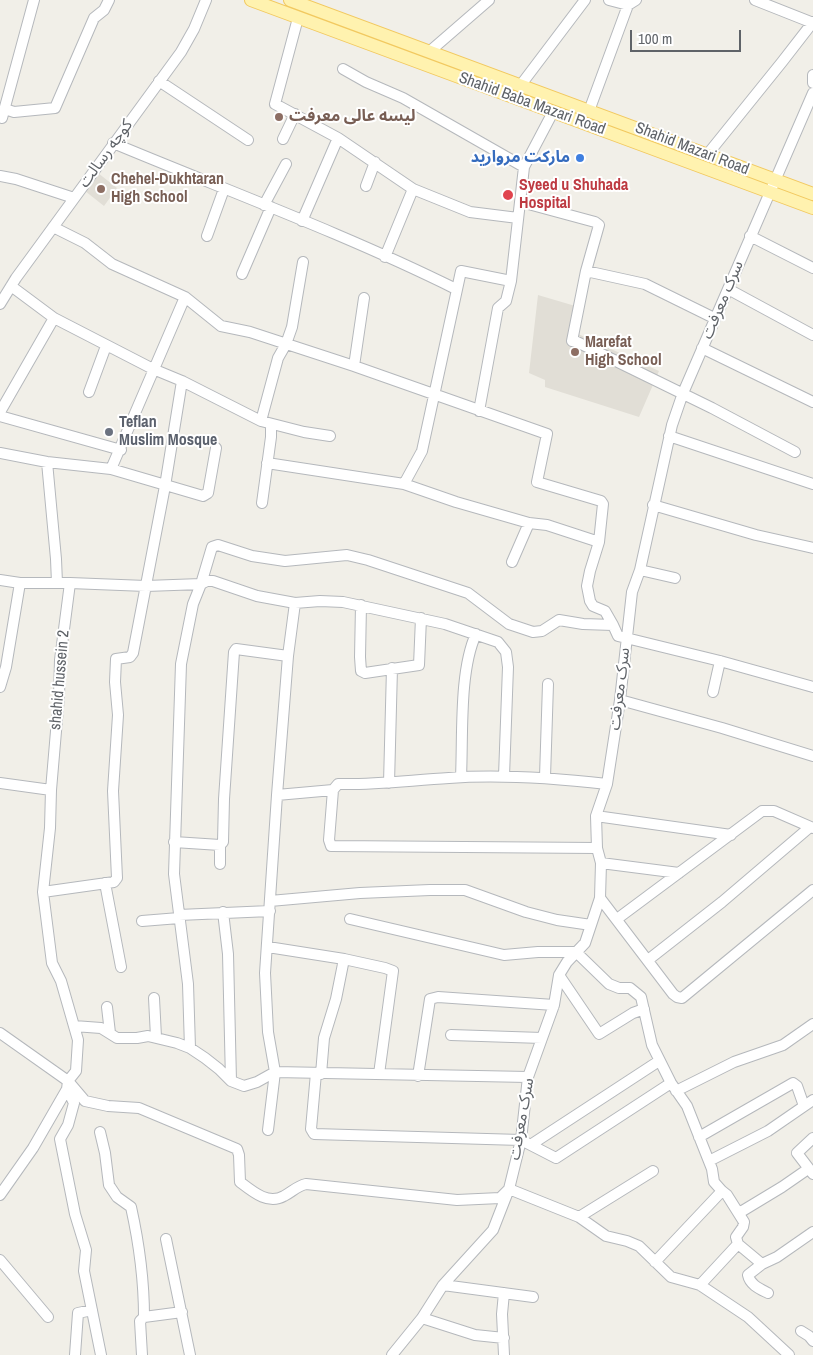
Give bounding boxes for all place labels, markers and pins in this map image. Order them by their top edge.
place label: لیسه عالی معرفت [289,107,416,127]
marker: لیسه عالی معرفت [273,111,285,123]
place label: مارکت مروارید [471,148,570,168]
marker: مارکت مروارید [574,152,586,164]
place label: Chehel-Dukhtaran High School [111,170,224,208]
place label: Syeed u Shuhada Hospital [519,176,628,214]
marker: Chehel-Dukhtaran High School [95,183,107,195]
marker: Syeed u Shuhada Hospital [501,188,515,202]
place label: Marefat High School [585,333,662,371]
marker: Marefat High School [569,346,581,358]
place label: Teflan Muslim Mosque [119,413,217,451]
marker: Teflan Muslim Mosque [103,426,115,438]

